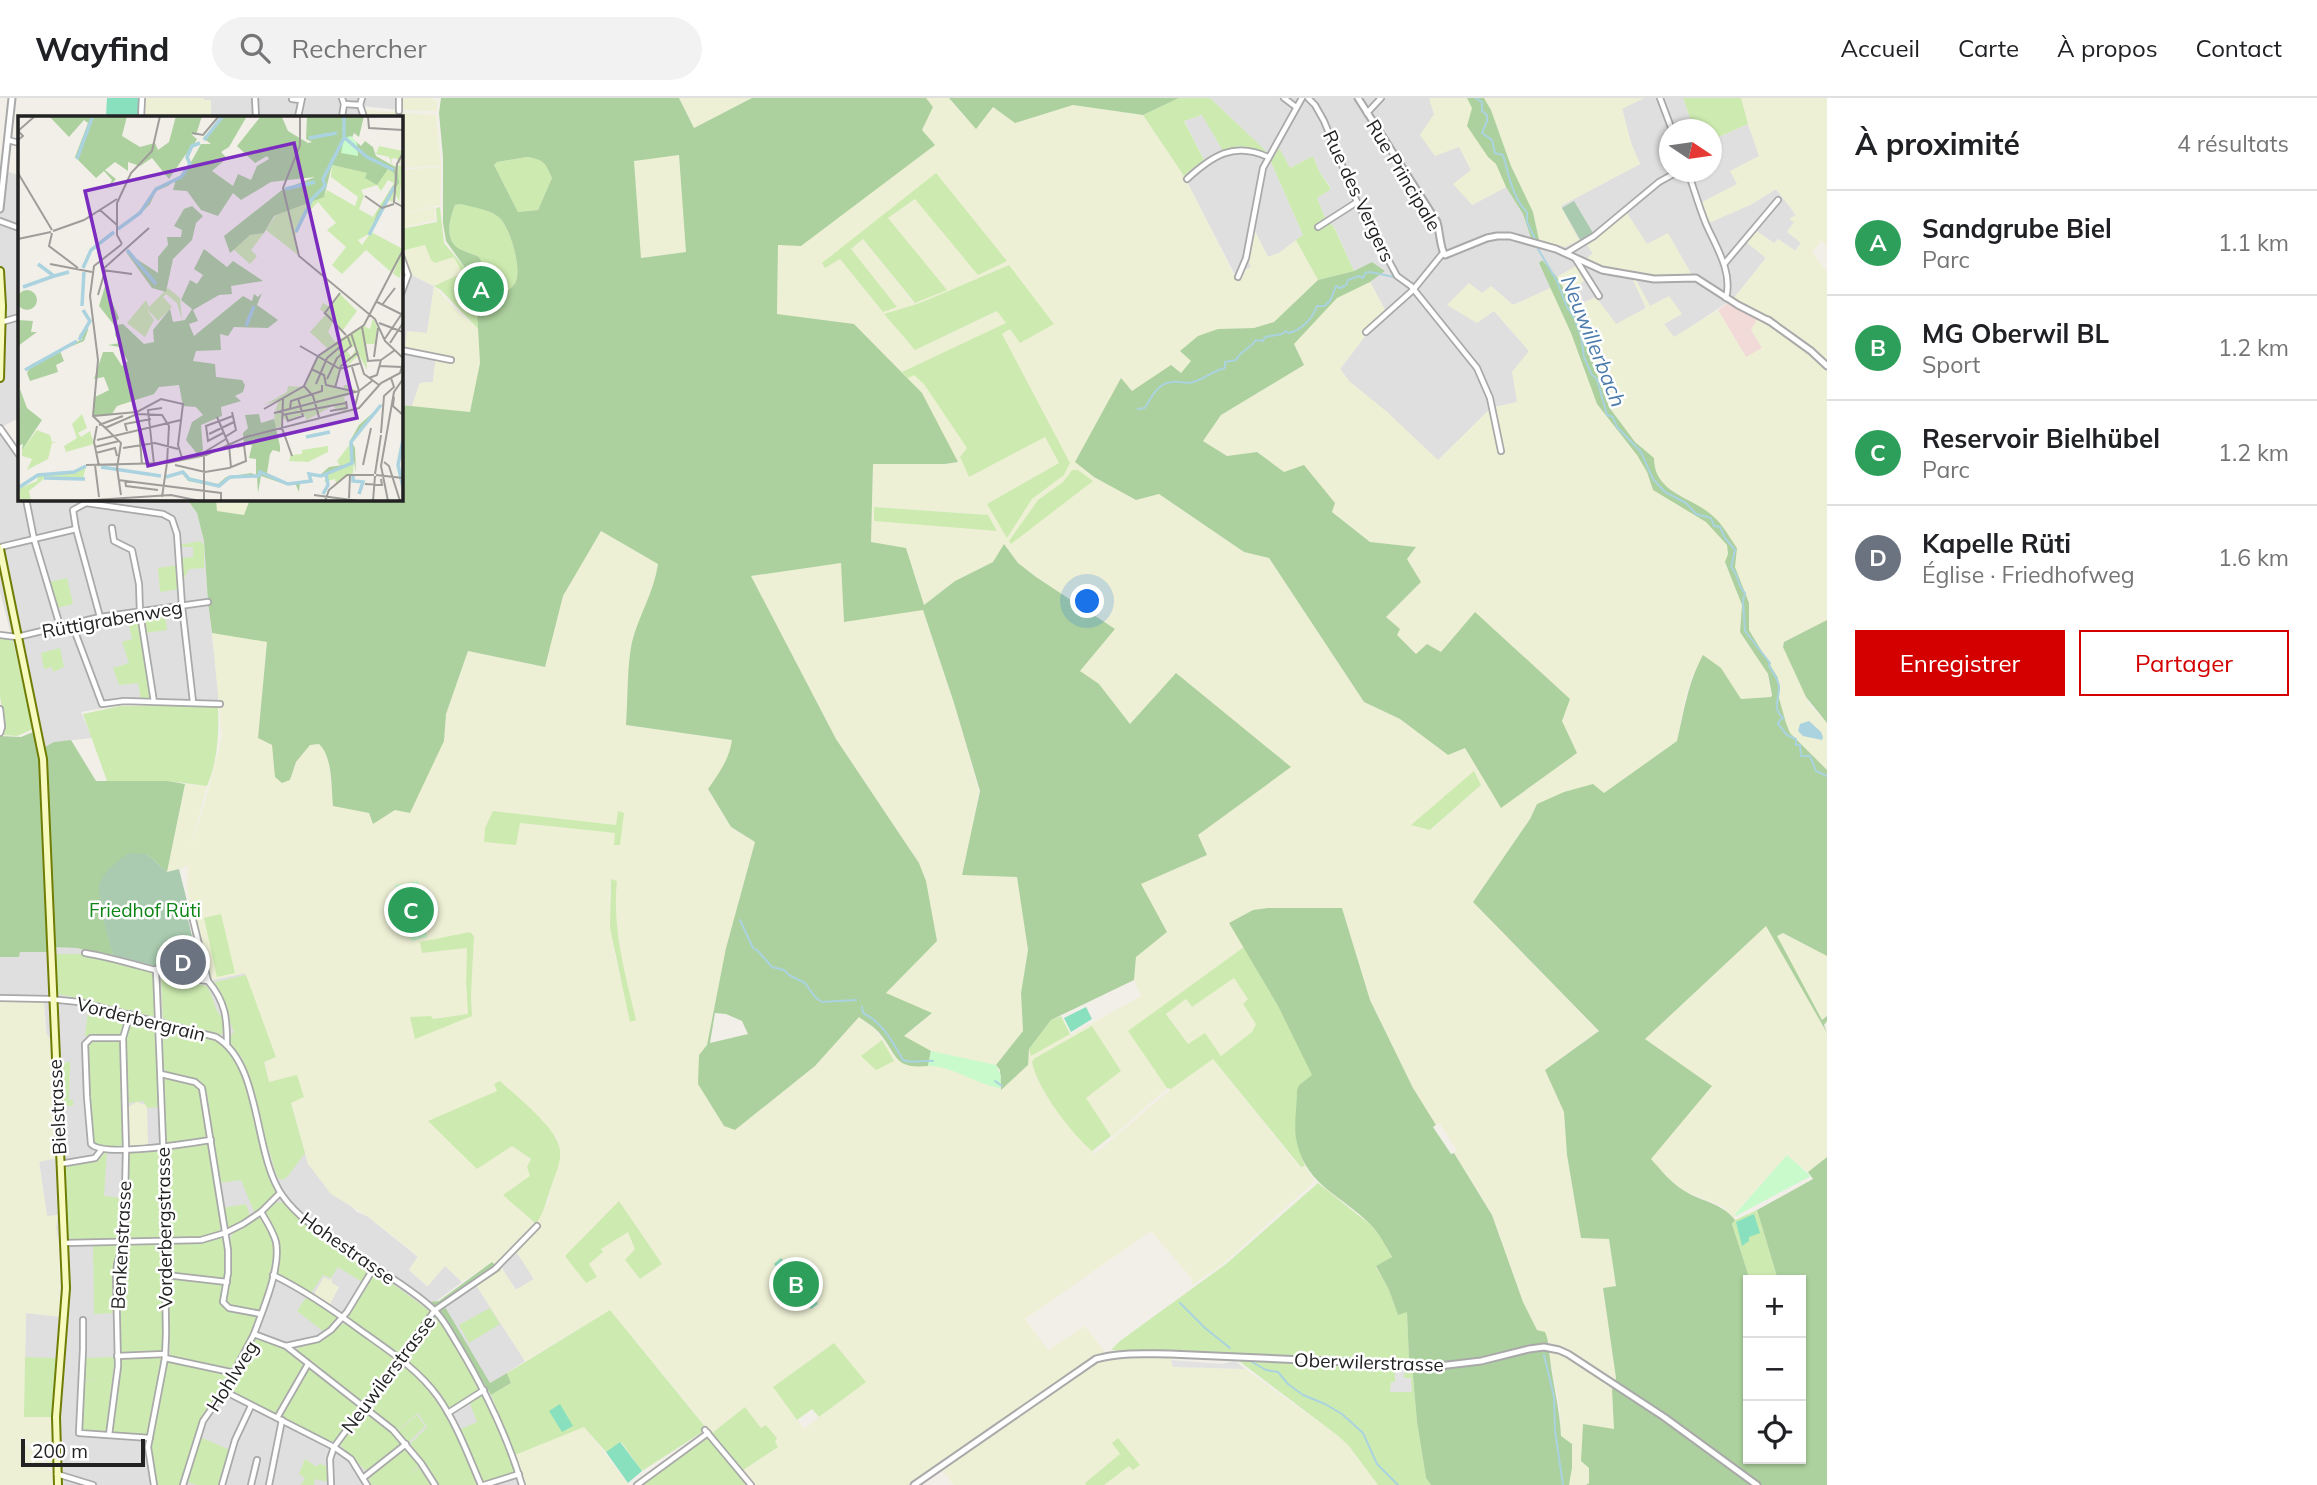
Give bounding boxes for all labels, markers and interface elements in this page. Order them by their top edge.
search box [212,17,702,80]
text: Wayfind [35,28,170,69]
icon: search [236,29,274,67]
text: Rechercher [292,32,427,65]
text: Accueil [1841,33,1920,63]
text: Carte [1958,33,2019,63]
text: À propos [2057,33,2158,63]
text: Contact [2196,33,2282,63]
street label: Rue Principale [1361,115,1447,235]
inset map [18,116,402,500]
north arrow [1659,119,1722,182]
text: À proximité [1855,125,2020,163]
street label: Rue des Vergers [1318,126,1400,266]
text: 4 résultats [2177,129,2289,158]
text: Sandgrube Biel [1922,212,2112,245]
text: A [1869,228,1887,257]
text: 1.1 km [2218,228,2289,257]
text: Parc [1922,245,1970,274]
pin: A [458,263,504,315]
water label: Neuwillerbach [1556,271,1632,411]
text: MG Oberwil BL [1922,317,2109,350]
text: B [1870,333,1886,362]
text: 1.2 km [2218,333,2289,362]
text: Sport [1922,350,1980,379]
text: Reservoir Bielhübel [1922,422,2160,455]
text: C [1870,438,1886,467]
text: 1.2 km [2218,438,2289,467]
text: Parc [1922,455,1970,484]
text: Kapelle Rüti [1922,527,2071,560]
text: D [1869,543,1887,572]
text: 1.6 km [2218,543,2289,572]
text: Église · Friedhofweg [1922,560,2135,589]
your location [1070,584,1104,618]
street label: Rüttigrabenweg [40,595,184,643]
button: Enregistrer [1855,630,2065,696]
button: Partager [2079,630,2289,696]
pin: C [388,884,434,936]
park label: Friedhof Rüti [89,898,201,922]
pin: D [160,936,206,988]
street label: Vorderbergrain [74,991,208,1047]
street label: Bielstrasse [43,1059,71,1155]
street label: Vorderbergstrasse [151,1147,177,1309]
street label: Benkenstrasse [106,1180,136,1310]
street label: Hohestrasse [296,1207,400,1289]
pin: B [773,1258,819,1310]
map controls [1743,1275,1806,1464]
button: + [1743,1275,1806,1338]
street label: Neuwilerstrasse [336,1310,440,1438]
street label: Hohlweg [201,1336,263,1416]
button: − [1743,1338,1806,1401]
street label: Oberwilerstrasse [1294,1347,1444,1377]
button: locate [1743,1401,1806,1464]
scale bar [21,1436,145,1468]
text: 200 m [32,1439,88,1463]

